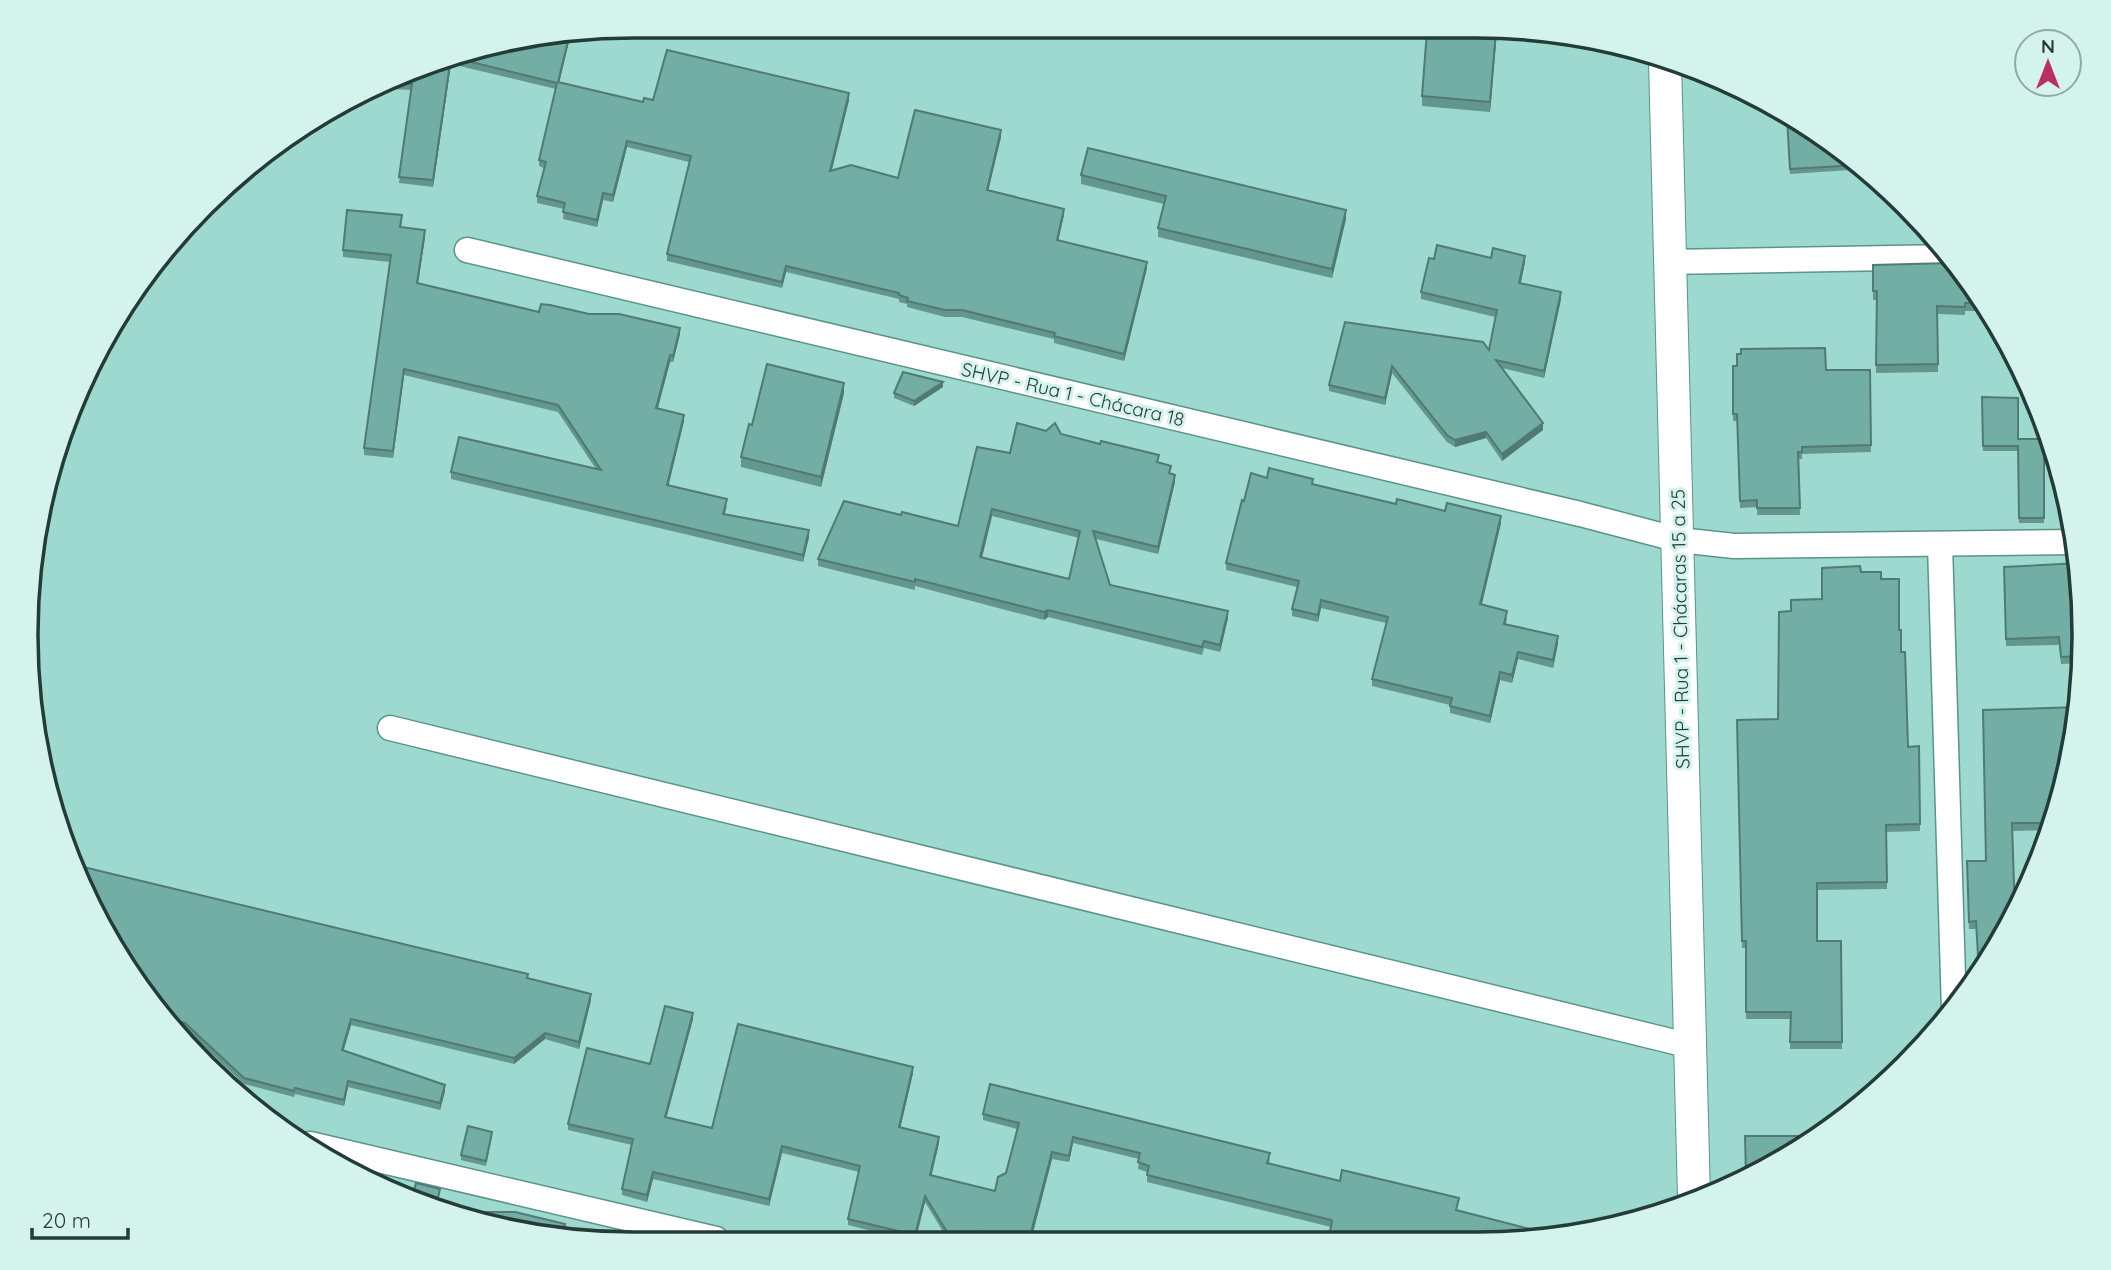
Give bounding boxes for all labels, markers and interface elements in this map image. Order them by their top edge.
north arrow [2013,28,2083,98]
text: N [2041,34,2055,58]
street label: SHVP - Rua 1 - Chácara 18 [959,357,1187,431]
street label: SHVP - Rua 1 - Chácaras 15 a 25 [1666,489,1694,769]
scale bar [32,1196,128,1240]
text: 20 m [42,1207,91,1233]

